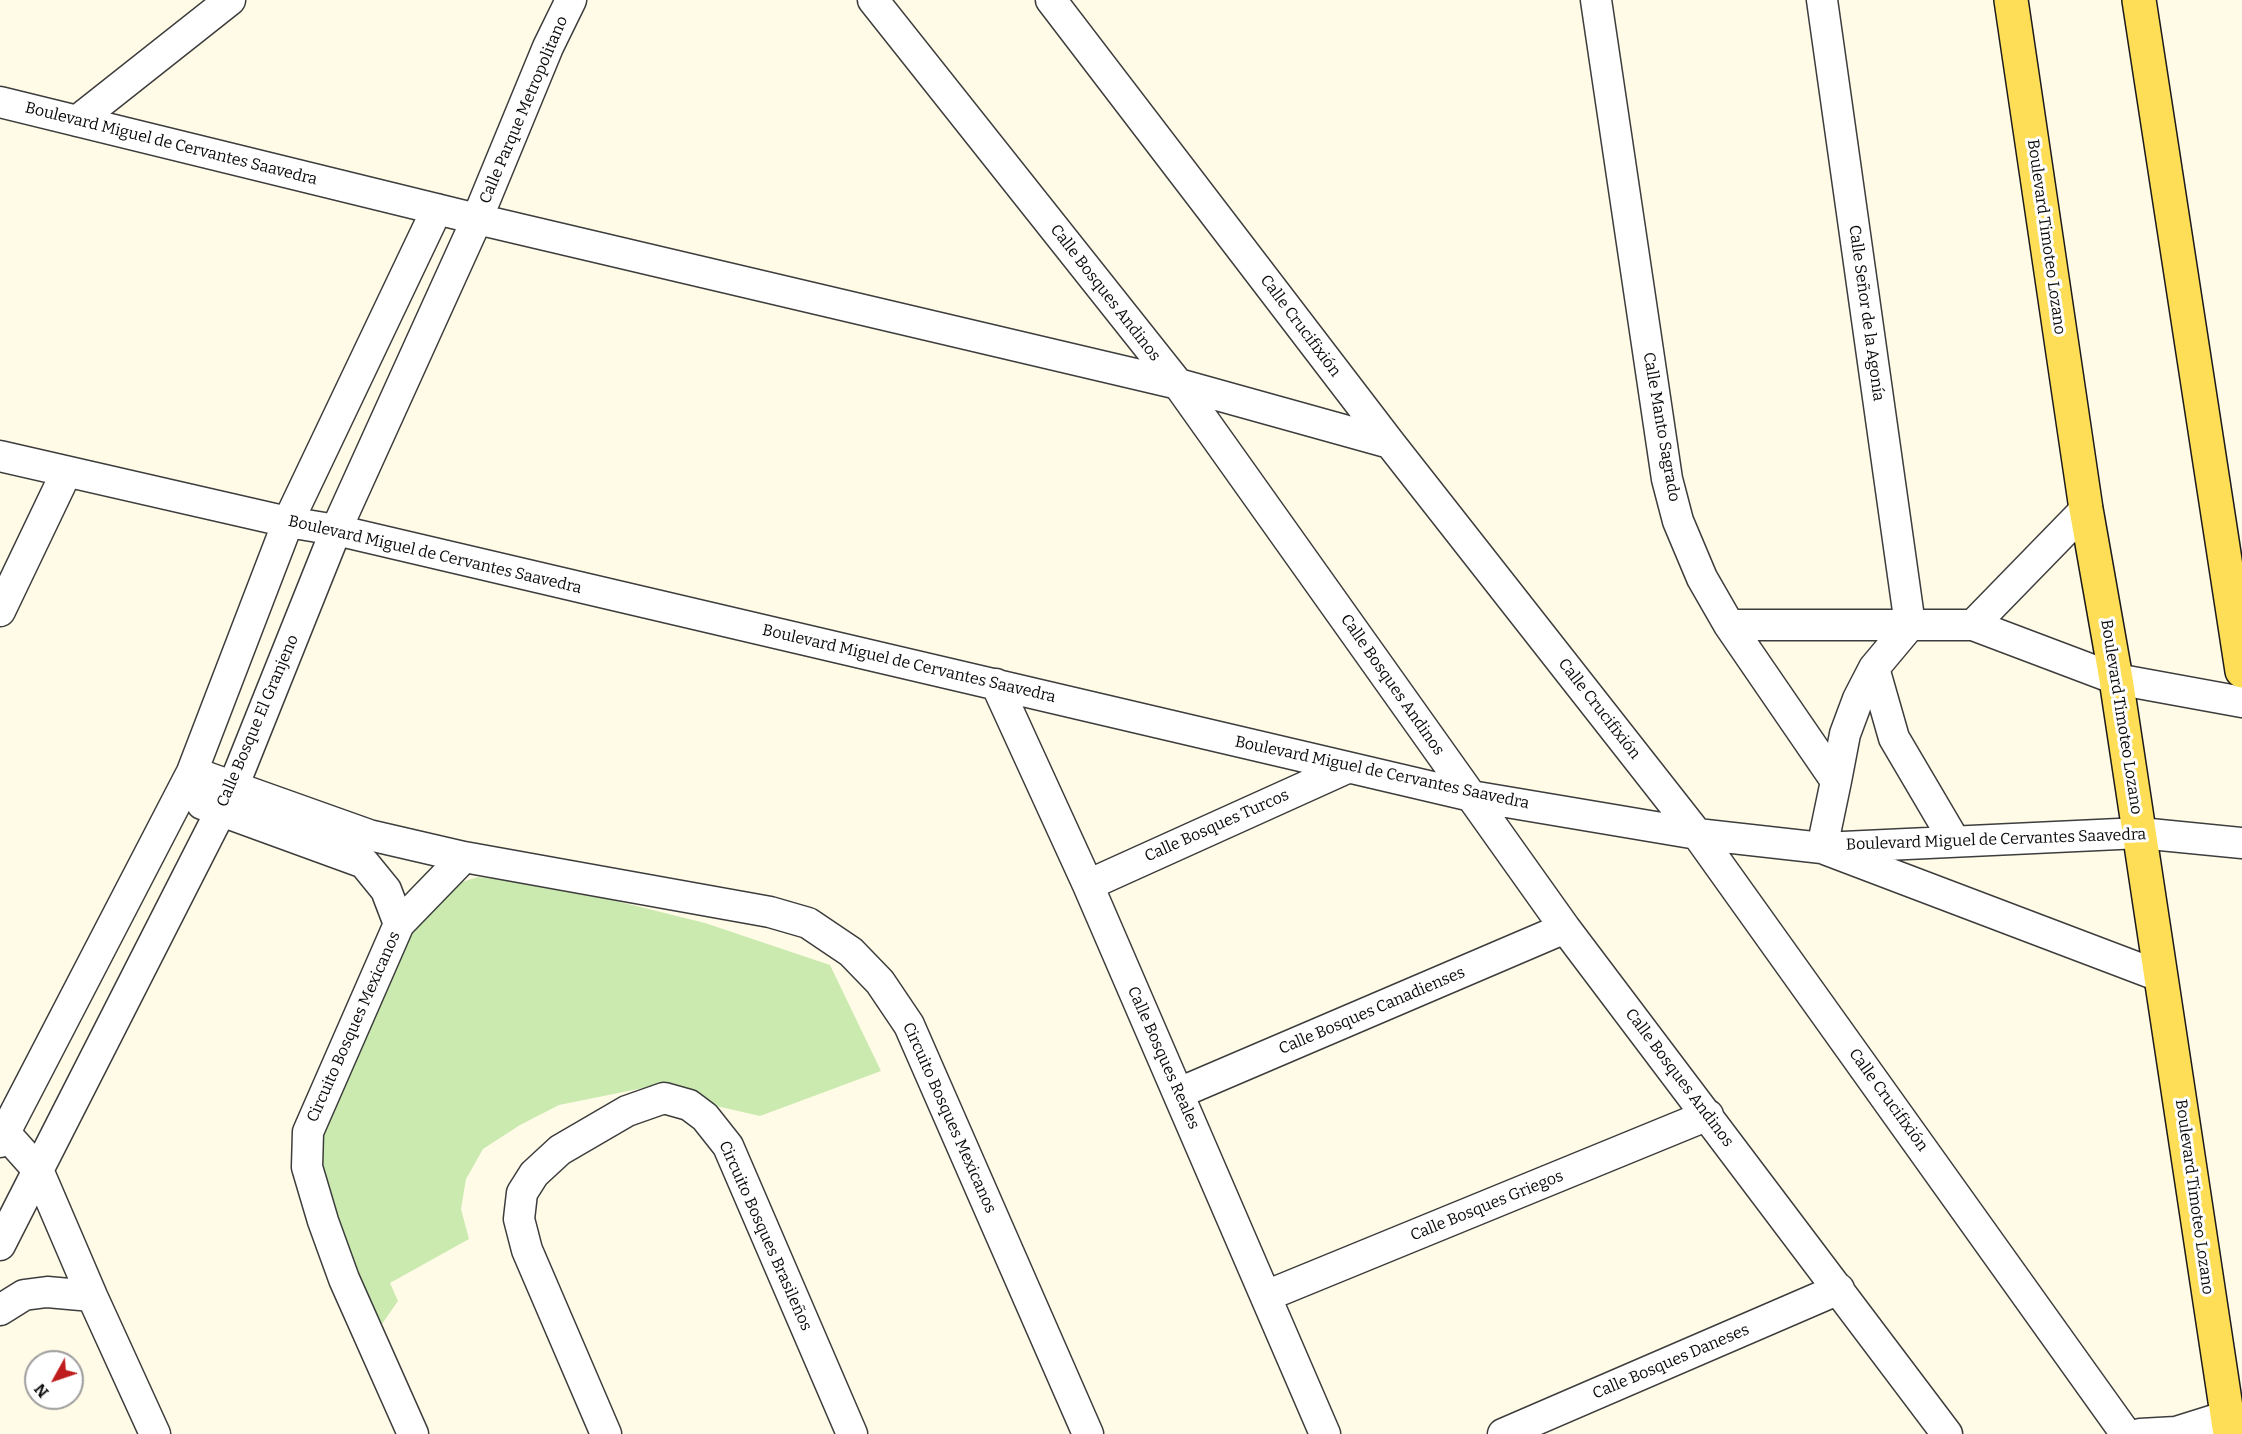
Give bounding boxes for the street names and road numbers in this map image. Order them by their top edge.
street label: Calle Parque Metropolitano [476,13,572,207]
street label: Boulevard Miguel de Cervantes Saavedra [23,98,319,190]
street label: Boulevard Timoteo Lozano [2023,138,2069,336]
street label: Calle Bosques Andinos [1046,221,1164,365]
street label: Calle Señor de la Agonía [1844,224,1888,402]
street label: Calle Crucifixión [1256,271,1344,381]
street label: Calle Manto Sagrado [1638,351,1684,503]
street label: Boulevard Miguel de Cervantes Saavedra [286,512,584,598]
street label: Calle Bosques Andinos [1336,611,1448,759]
street label: Boulevard Timoteo Lozano [2096,618,2146,816]
street label: Boulevard Miguel de Cervantes Saavedra [760,621,1058,707]
street label: Calle Bosque El Granjeno [213,632,303,810]
street label: Calle Crucifixión [1554,655,1644,763]
street label: Boulevard Miguel de Cervantes Saavedra [1233,732,1531,814]
street label: Calle Bosques Turcos [1142,785,1292,867]
street label: Boulevard Miguel de Cervantes Saavedra [1846,825,2146,855]
street label: Circuito Bosques Mexicanos [303,929,405,1125]
street label: Calle Bosques Canadienses [1276,963,1468,1059]
street label: Calle Bosques Reales [1123,984,1203,1132]
street label: Calle Bosques Andinos [1621,1005,1737,1151]
street label: Circuito Bosques Mexicanos [898,1020,1000,1216]
street label: Calle Crucifixión [1844,1045,1932,1155]
street label: Boulevard Timoteo Lozano [2171,1098,2217,1296]
street label: Circuito Bosques Brasileños [714,1138,816,1334]
street label: Calle Bosques Griegos [1408,1166,1566,1246]
street label: Calle Bosques Daneses [1590,1320,1752,1404]

